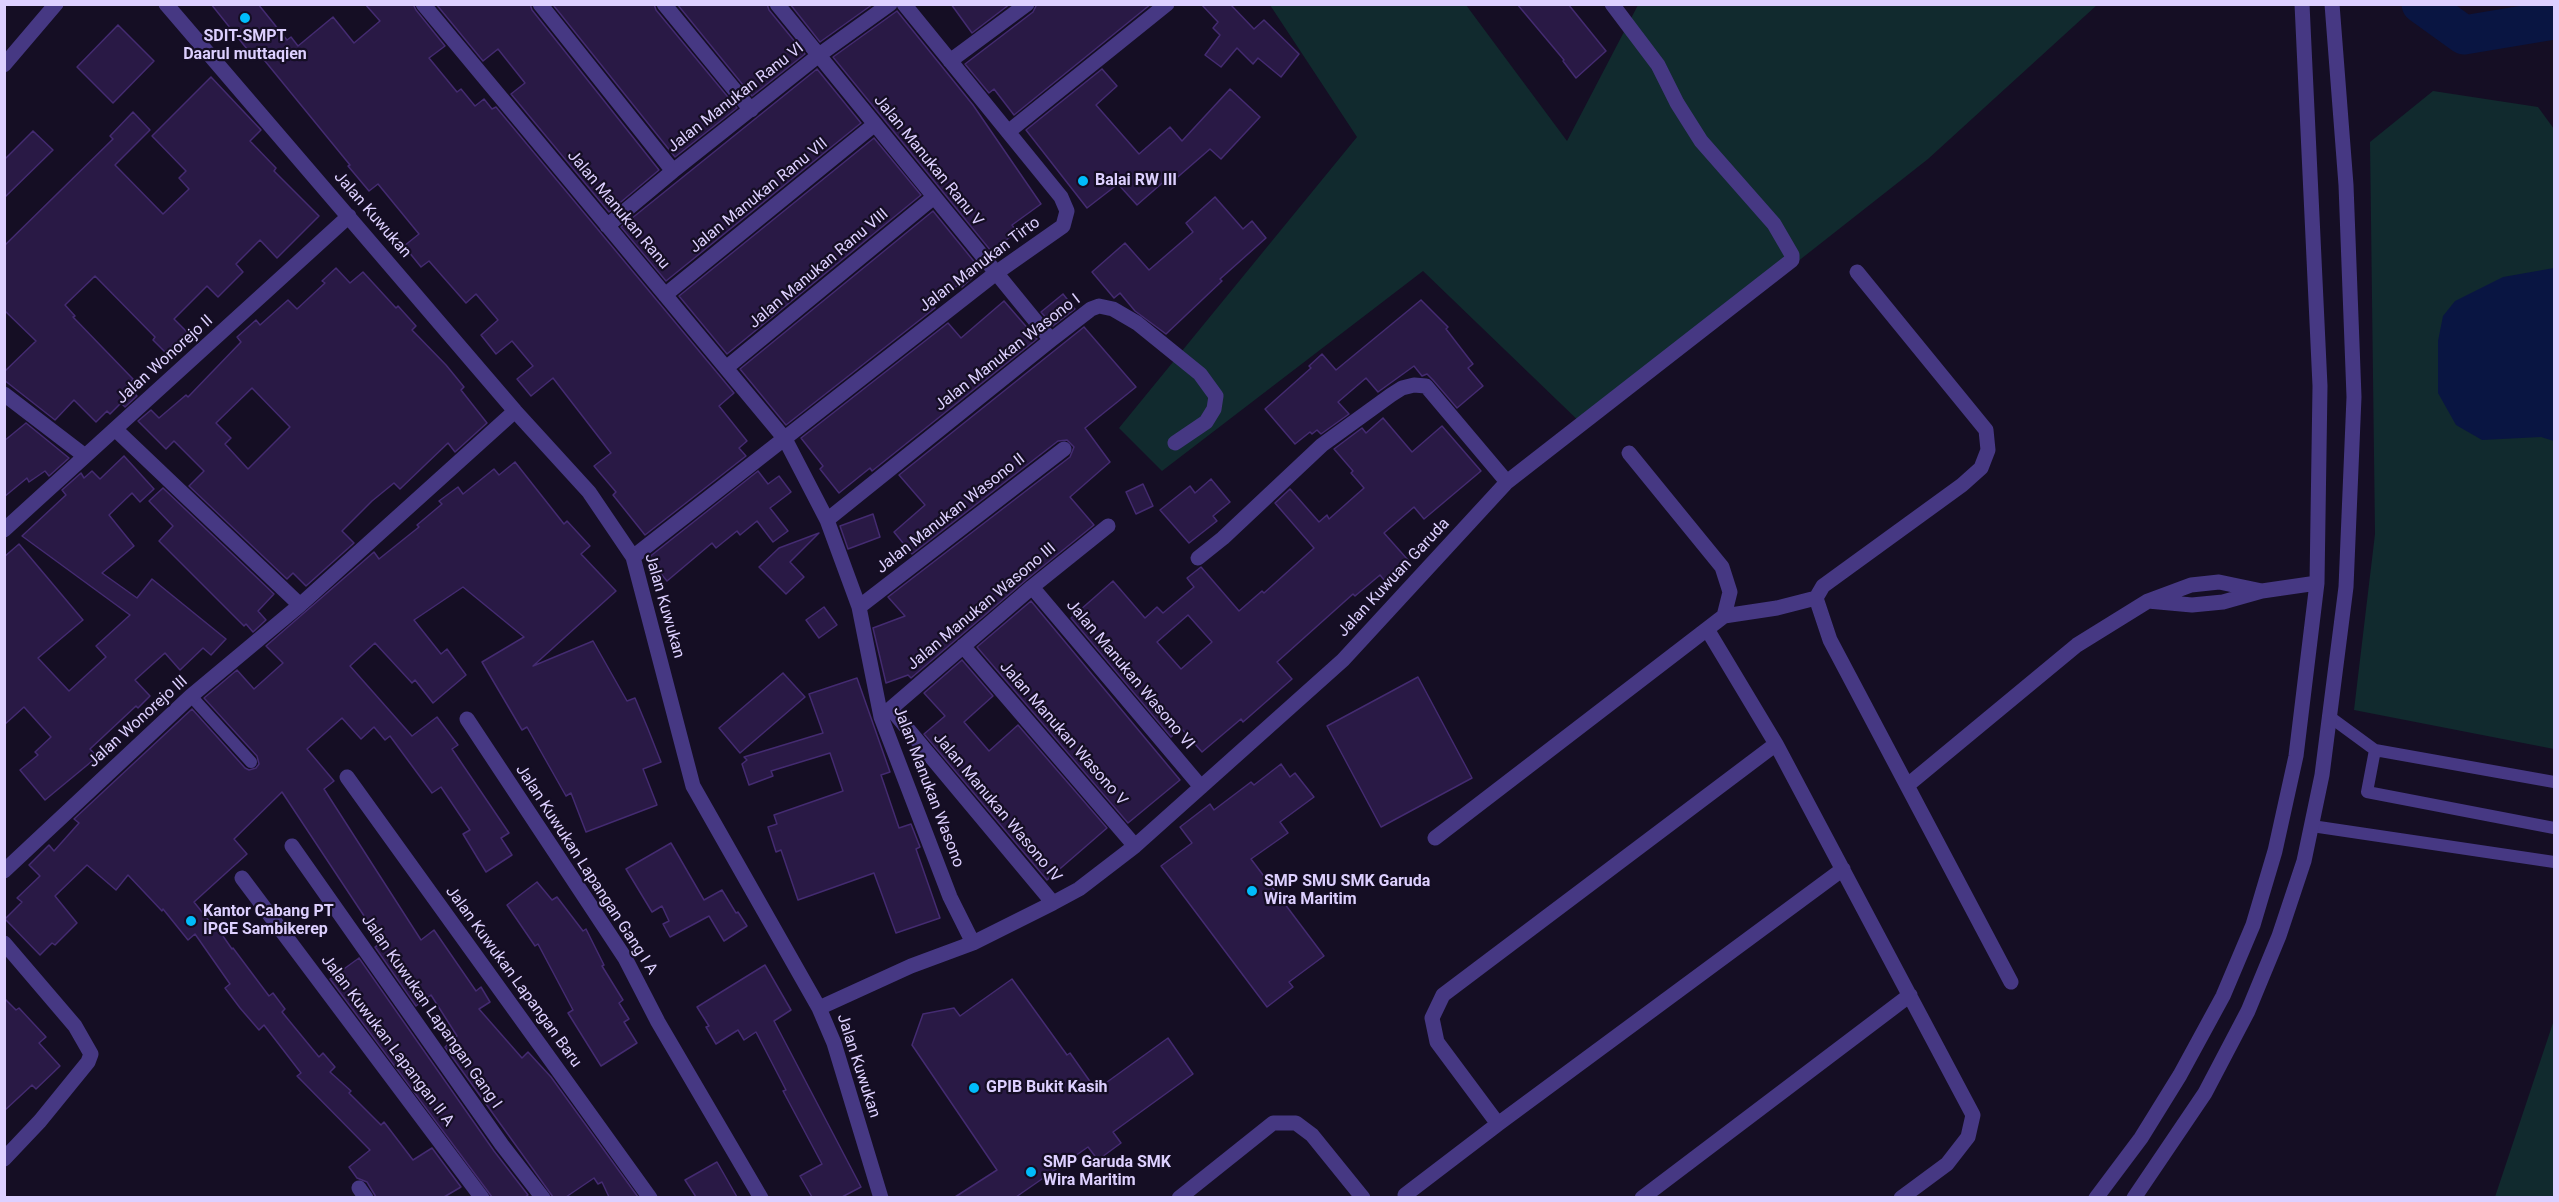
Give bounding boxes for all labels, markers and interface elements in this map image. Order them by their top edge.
marker: SDIT-SMPT Daarul muttaqien [238,11,252,25]
place label: SDIT-SMPT Daarul muttaqien [183,27,307,65]
street label: Jalan Manukan Ranu VI [664,39,808,157]
street label: Jalan Manukan Ranu V [869,92,987,230]
street label: Jalan Manukan Ranu VII [686,134,832,258]
street label: Jalan Manukan Ranu [563,147,673,273]
street label: Jalan Kuwukan [329,168,415,262]
place label: Balai RW III [1095,171,1177,191]
marker: Balai RW III [1076,174,1090,188]
street label: Jalan Manukan Ranu VIII [745,205,893,333]
street label: Jalan Manukan Tirto [916,213,1044,317]
street label: Jalan Manukan Wasono I [931,290,1085,416]
street label: Jalan Wonorejo II [113,312,217,408]
street label: Jalan Manukan Wasono II [873,450,1029,578]
street label: Jalan Kuwuan Garuda [1334,515,1454,641]
street label: Jalan Manukan Wasono III [904,539,1060,675]
street label: Jalan Kuwukan [640,551,688,661]
street label: Jalan Manukan Wasono VI [1062,596,1198,754]
street label: Jalan Manukan Wasono V [995,658,1131,810]
street label: Jalan Wonorejo III [84,672,192,772]
street label: Jalan Manukan Wasono [888,704,968,870]
street label: Jalan Manukan Wasono IV [929,729,1065,887]
street label: Jalan Kuwukan Lapangan Gang I A [511,761,661,979]
place label: SMP SMU SMK Garuda Wira Maritim [1264,872,1430,910]
street label: Jalan Kuwukan Lapangan Baru [441,883,585,1071]
marker: SMP SMU SMK Garuda Wira Maritim [1245,884,1259,898]
place label: Kantor Cabang PT IPGE Sambikerep [203,902,334,940]
street label: Jalan Kuwukan Lapangan Gang I [357,911,505,1113]
marker: Kantor Cabang PT IPGE Sambikerep [184,914,198,928]
street label: Jalan Kuwukan Lapangan II A [316,952,458,1130]
street label: Jalan Kuwukan [832,1012,884,1120]
place label: GPIB Bukit Kasih [986,1078,1108,1098]
marker: GPIB Bukit Kasih [967,1081,981,1095]
place label: SMP Garuda SMK Wira Maritim [1043,1153,1171,1191]
marker: SMP Garuda SMK Wira Maritim [1024,1165,1038,1179]

